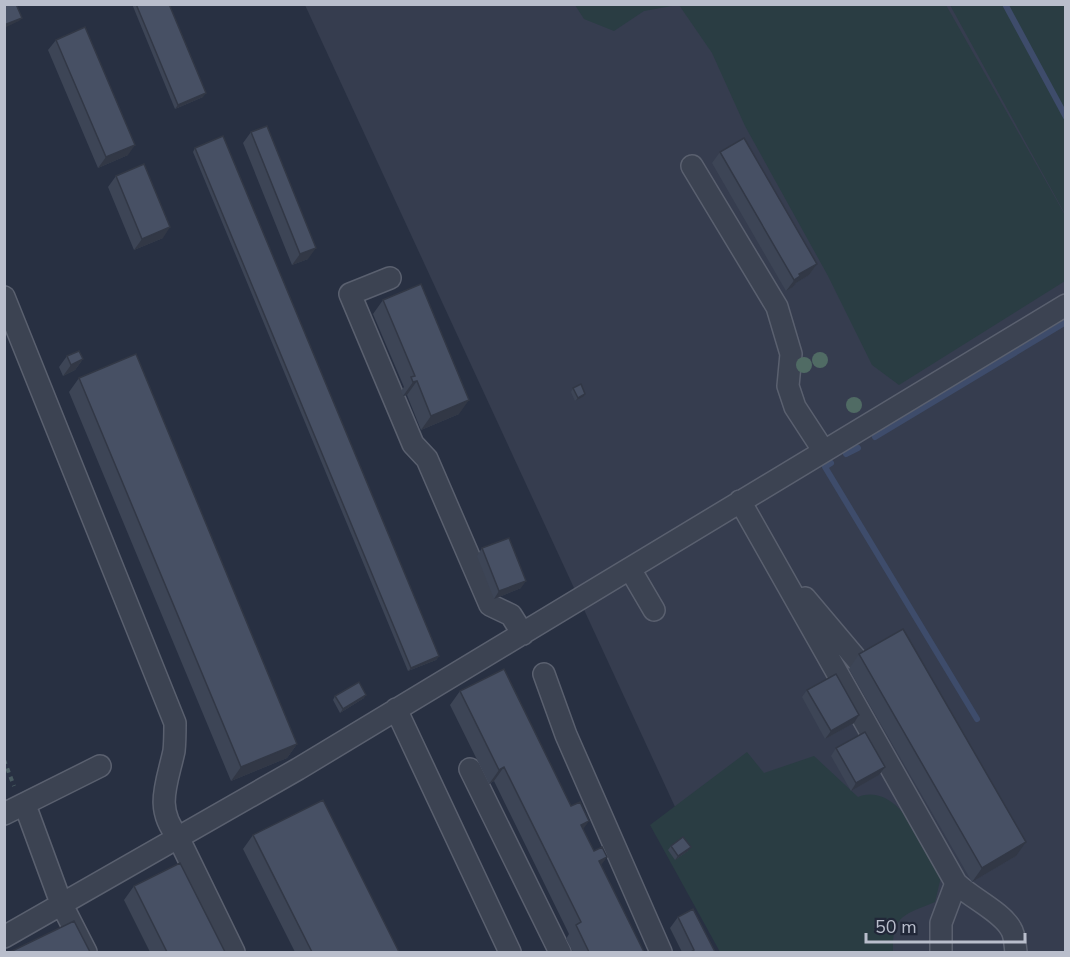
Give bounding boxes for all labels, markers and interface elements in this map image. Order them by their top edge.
scale bar [866,906,1025,944]
text: 50 m [875,915,917,939]

